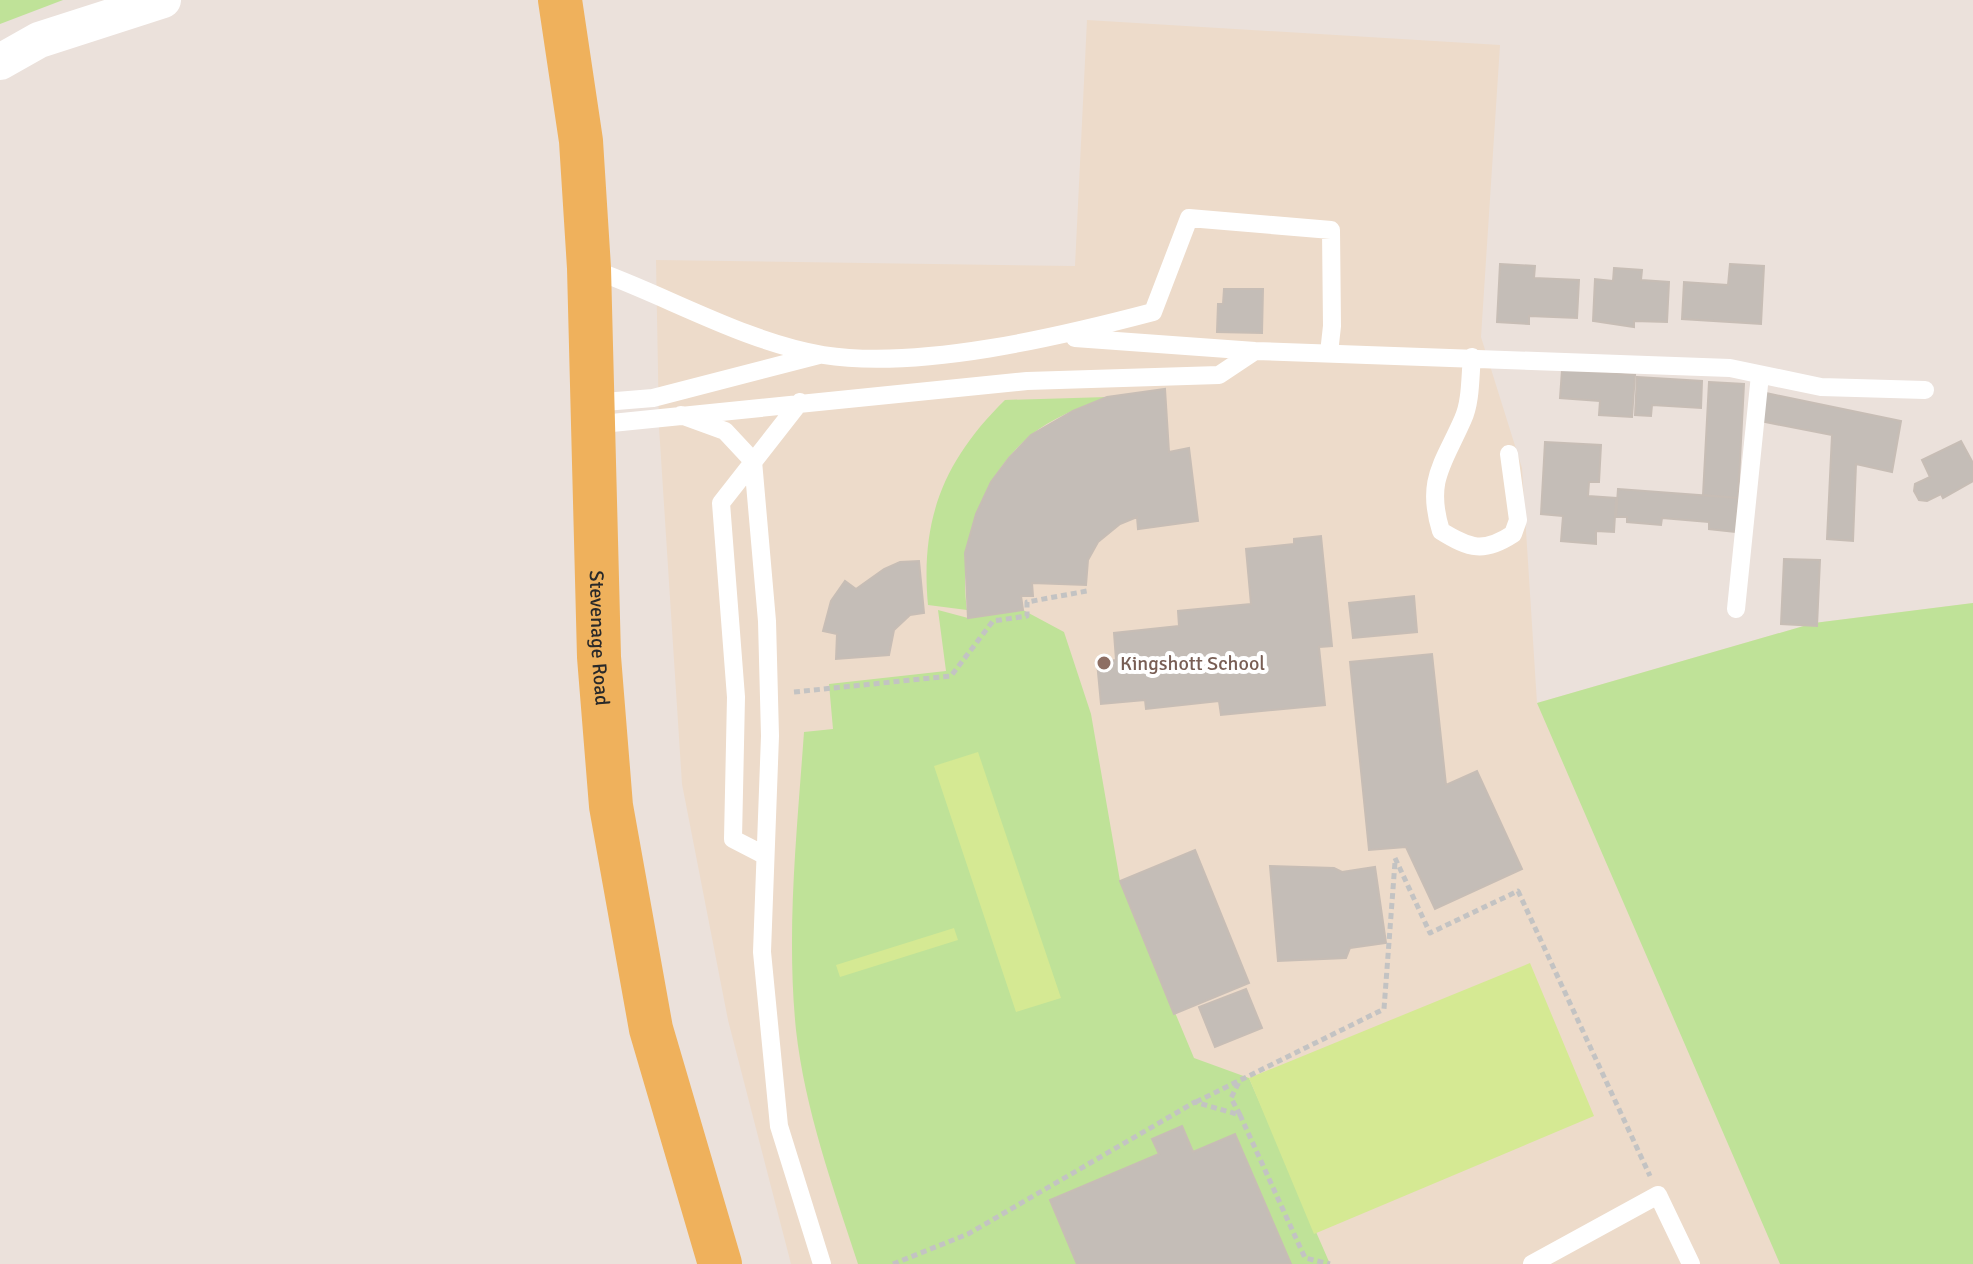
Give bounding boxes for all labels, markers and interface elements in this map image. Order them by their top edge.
street label: Stevenage Road [584,570,615,707]
place label: Kingshott School [1120,651,1265,676]
marker: Kingshott School [1095,654,1113,672]

